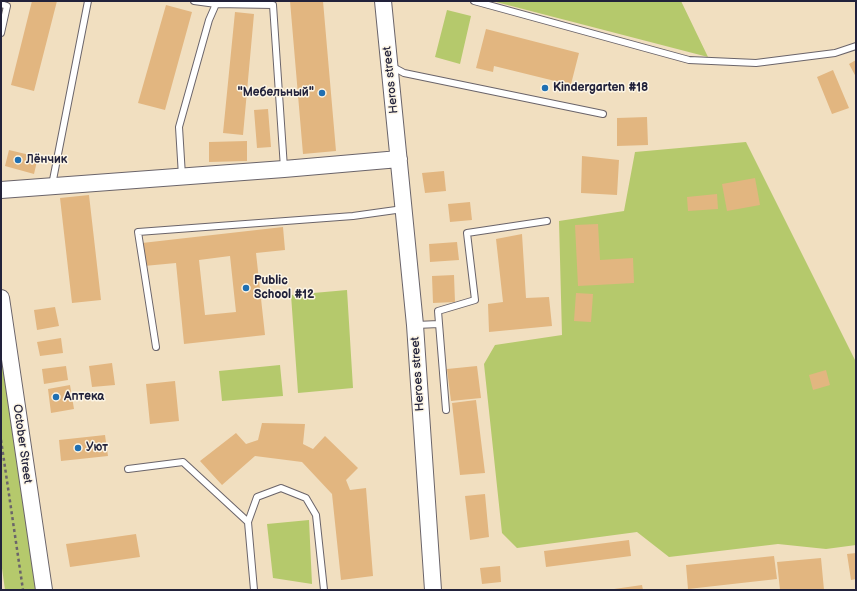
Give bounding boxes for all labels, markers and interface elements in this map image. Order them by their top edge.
street label: Heros street [380,46,402,114]
place label: Kindergarten #18 [553,81,648,95]
marker: Kindergarten #18 [540,83,550,93]
place label: "Мебельный" [238,86,314,100]
marker: "Мебельный" [317,88,327,98]
place label: Лёнчик [26,153,67,167]
marker: Лёнчик [13,155,23,165]
place label: Public School #12 [254,274,314,302]
marker: Public School #12 [241,283,251,293]
street label: Heroes street [408,336,428,412]
place label: Аптека [64,390,104,404]
marker: Аптека [51,392,61,402]
street label: October Street [9,403,35,485]
place label: Уют [86,441,108,455]
marker: Уют [73,443,83,453]

